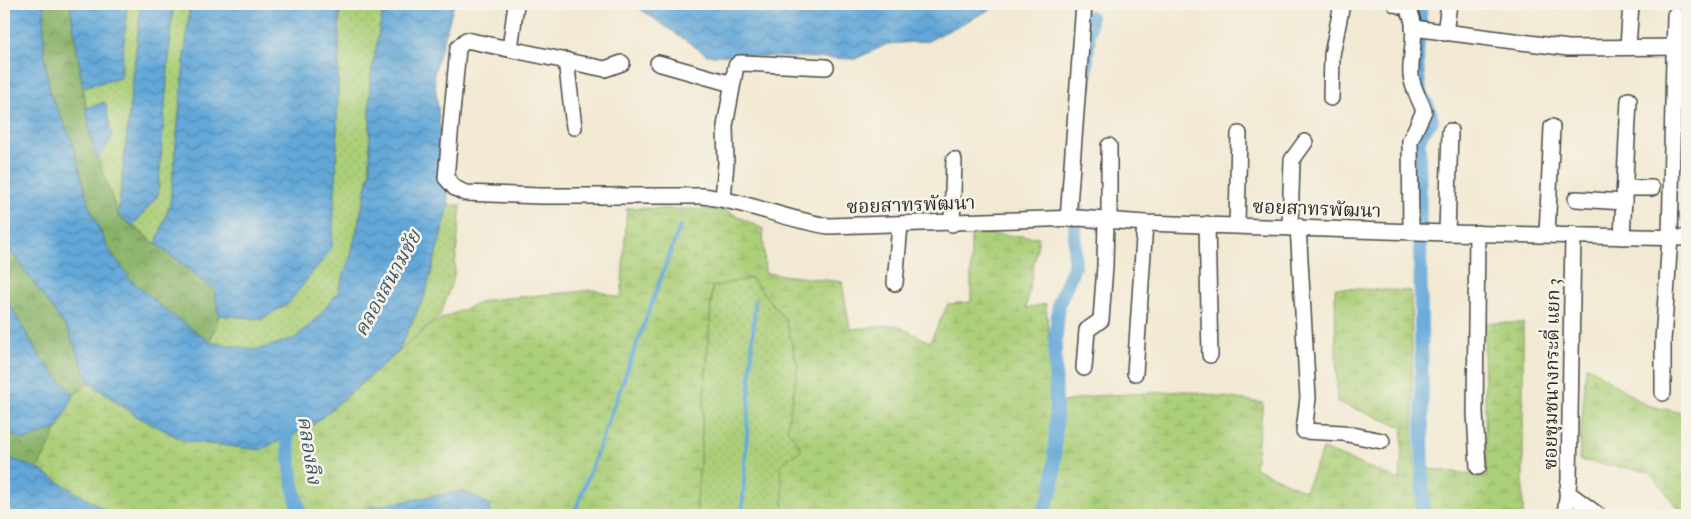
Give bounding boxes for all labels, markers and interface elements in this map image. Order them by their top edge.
street label: ซอยสาทรพัฒนา [846,191,976,219]
street label: ซอยสาทรพัฒนา [1252,195,1382,223]
water label: คลองสนามชัย [348,225,427,341]
street label: ซอยชุมชนางกระดี่ แยก 3 [1535,278,1566,470]
water label: คลองลิง [292,414,327,487]

